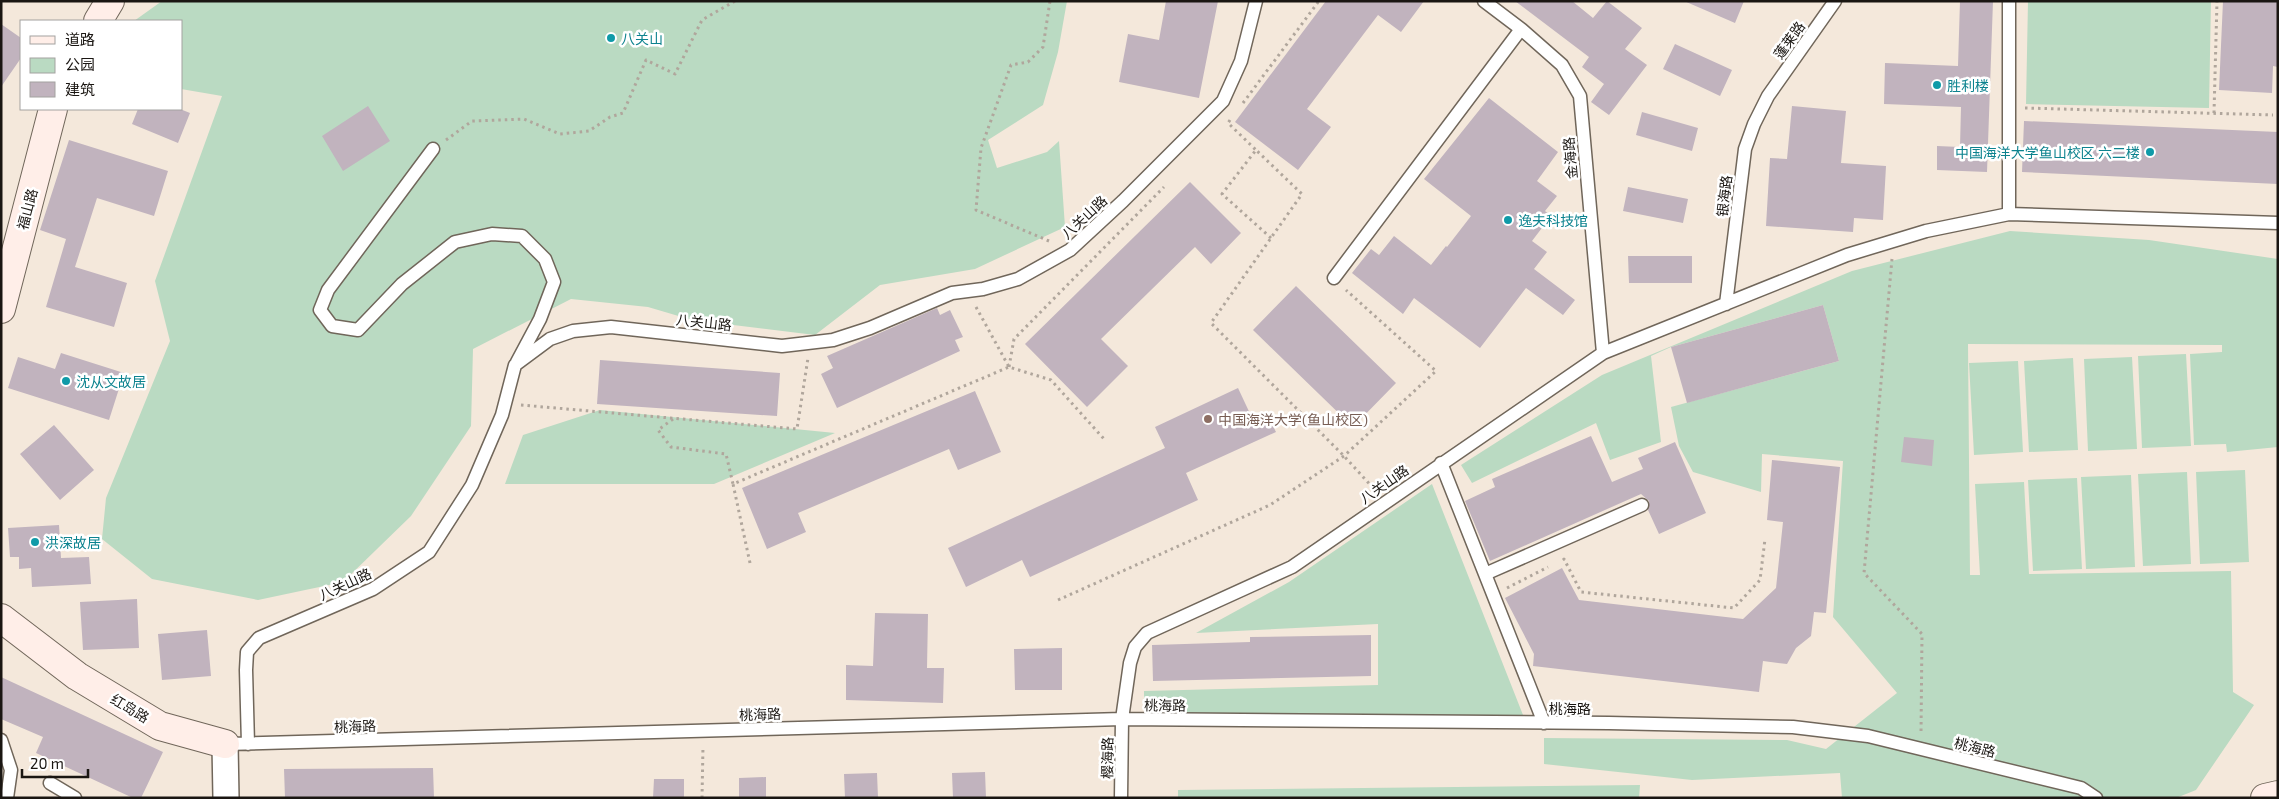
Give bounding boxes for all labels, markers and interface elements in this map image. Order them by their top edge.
street label: 蓬莱路 [1770,18,1808,62]
legend [20,20,182,110]
text: 道路 [65,30,95,48]
place label: 八关山 [621,30,663,47]
marker: 八关山 [605,32,617,44]
text: 公园 [65,55,95,73]
place label: 胜利楼 [1947,77,1989,94]
marker: 胜利楼 [1931,79,1943,91]
text: 建筑 [65,80,95,98]
street label: 金海路 [1560,136,1580,180]
place label: 中国海洋大学鱼山校区 六二楼 [1955,144,2140,161]
marker: 中国海洋大学鱼山校区 六二楼 [2144,146,2156,158]
street label: 银海路 [1713,174,1735,218]
street label: 福山路 [13,187,41,231]
street label: 八关山路 [1058,192,1110,242]
place label: 逸夫科技馆 [1518,212,1588,229]
marker: 逸夫科技馆 [1502,214,1514,226]
street label: 八关山路 [675,311,733,333]
place label: 沈从文故居 [76,373,146,390]
marker: 沈从文故居 [60,375,72,387]
place label: 中国海洋大学(鱼山校区) [1218,411,1368,428]
marker: 中国海洋大学(鱼山校区) [1202,413,1214,425]
street label: 八关山路 [1356,461,1412,507]
place label: 洪深故居 [45,534,101,551]
marker: 洪深故居 [29,536,41,548]
street label: 八关山路 [316,564,374,604]
street label: 红岛路 [108,690,152,726]
street label: 桃海路 [1144,696,1186,714]
street label: 桃海路 [1549,700,1591,717]
street label: 桃海路 [739,705,781,723]
street label: 桃海路 [334,717,376,735]
street label: 桃海路 [1953,734,1997,760]
street label: 樱海路 [1098,737,1116,779]
scale bar [22,746,89,778]
text: 20 m [30,754,64,772]

